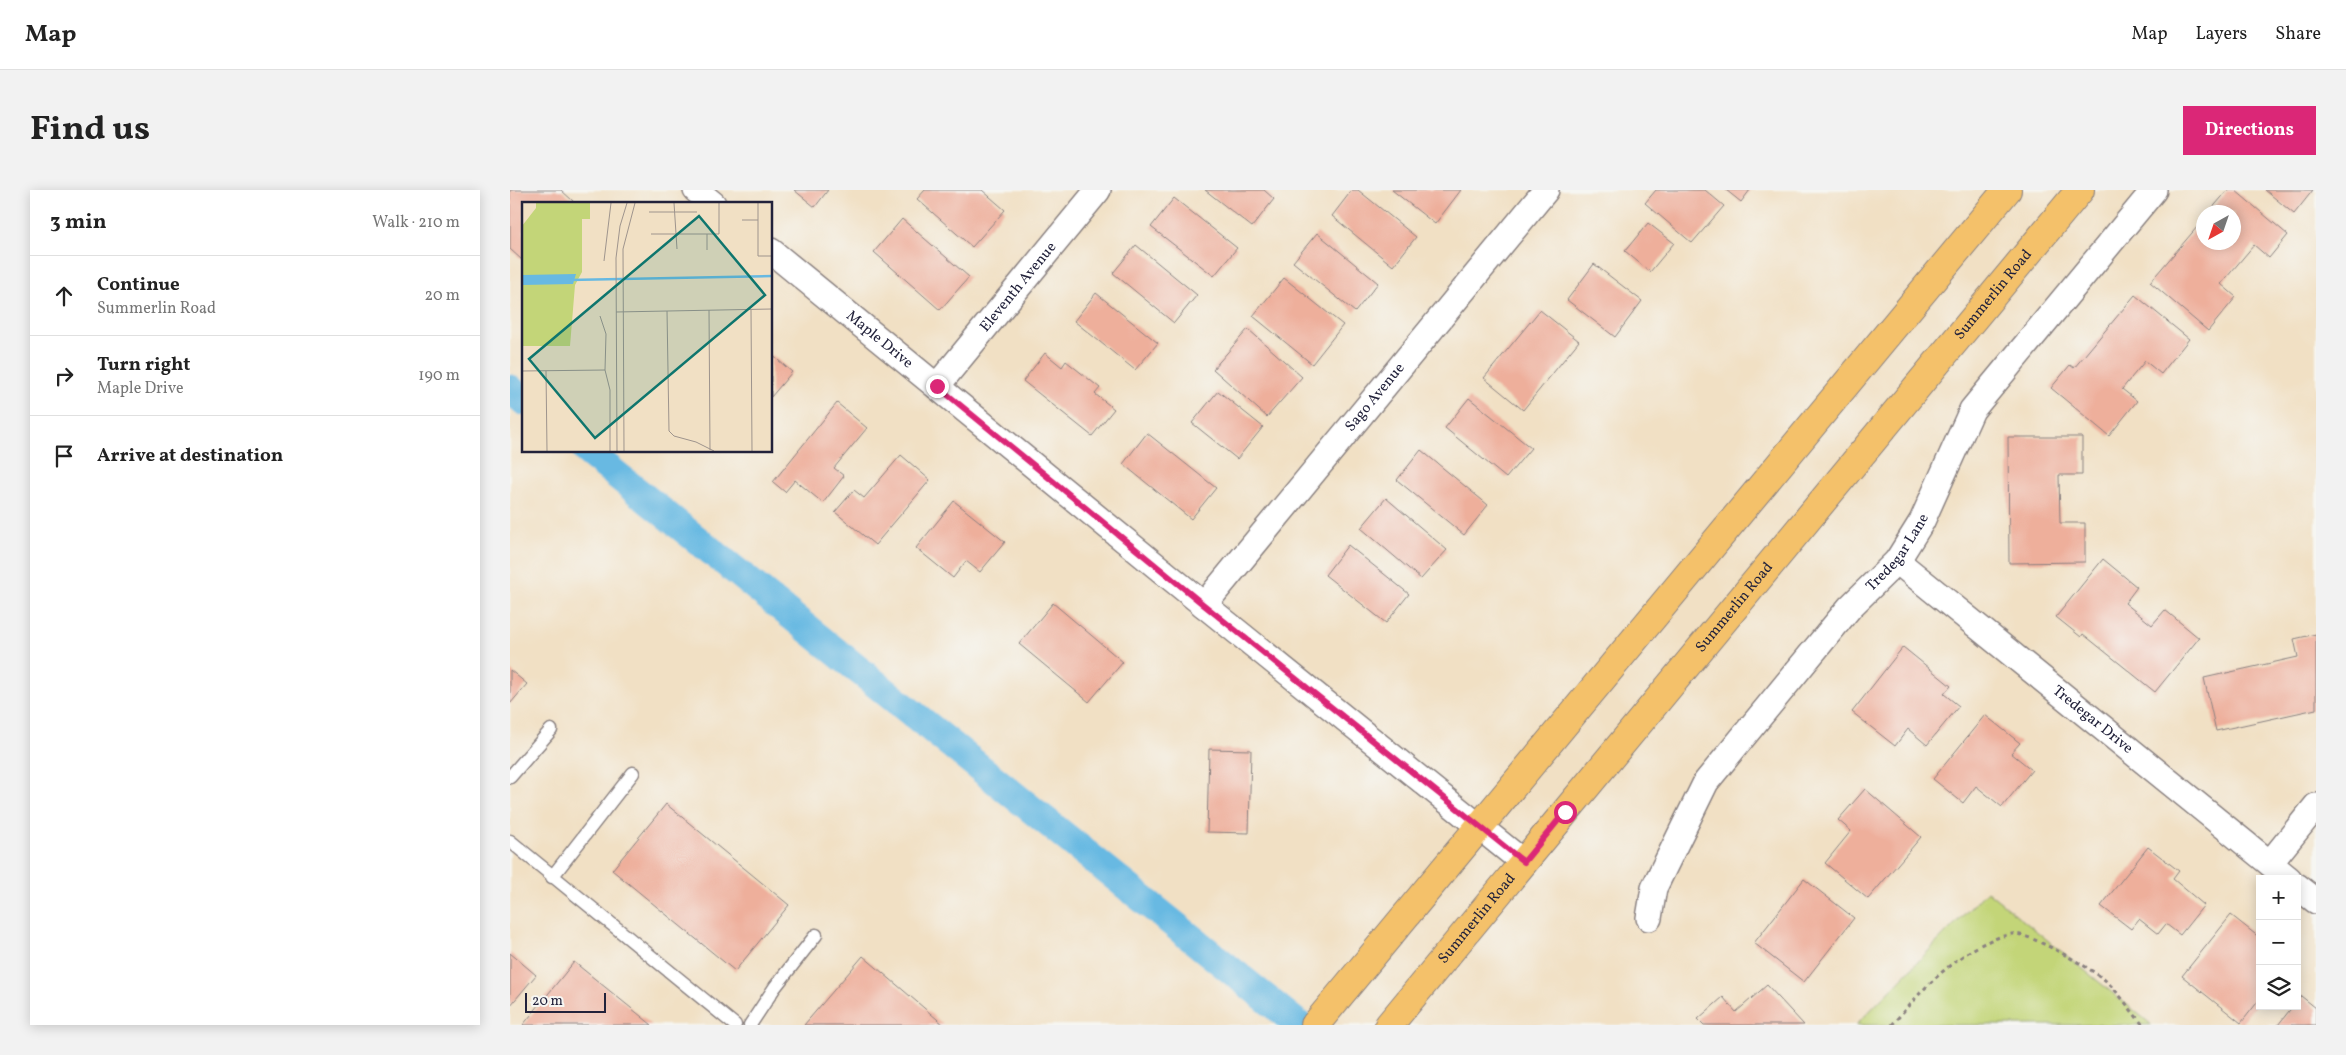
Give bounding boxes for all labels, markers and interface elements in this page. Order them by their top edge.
text: Map [25,18,76,52]
text: Map [2131,22,2167,47]
text: Layers [2195,22,2247,47]
text: Share [2275,22,2321,47]
text: Find us [30,106,150,154]
button: Directions [2183,106,2316,155]
inset map [522,202,772,452]
north arrow [2196,205,2241,250]
text: 3 min [50,208,106,237]
text: Walk · 210 m [372,212,460,234]
street label: Eleventh Avenue [975,238,1062,337]
street label: Summerlin Road [1950,245,2037,344]
text: Continue [97,272,180,298]
icon: ahead [50,282,78,310]
text: 20 m [425,285,460,307]
text: Summerlin Road [97,298,216,320]
street label: Maple Drive [841,306,917,373]
text: Turn right [97,352,190,378]
street label: Sago Avenue [1340,358,1410,436]
icon: right [50,362,78,390]
text: 190 m [418,365,460,387]
route end [926,375,949,398]
text: Maple Drive [97,378,184,400]
icon: arrive [50,442,78,470]
text: Arrive at destination [97,443,283,469]
street label: Tredegar Lane [1861,511,1934,596]
street label: Summerlin Road [1691,558,1778,657]
street label: Tredegar Drive [2048,681,2138,759]
route start [1554,801,1577,824]
street label: Summerlin Road [1433,869,1521,968]
map controls [2256,875,2301,1010]
button: + [2256,875,2301,920]
button: − [2256,920,2301,965]
button: layers [2256,965,2301,1010]
scale bar [525,990,606,1013]
text: 20 m [532,992,563,1011]

